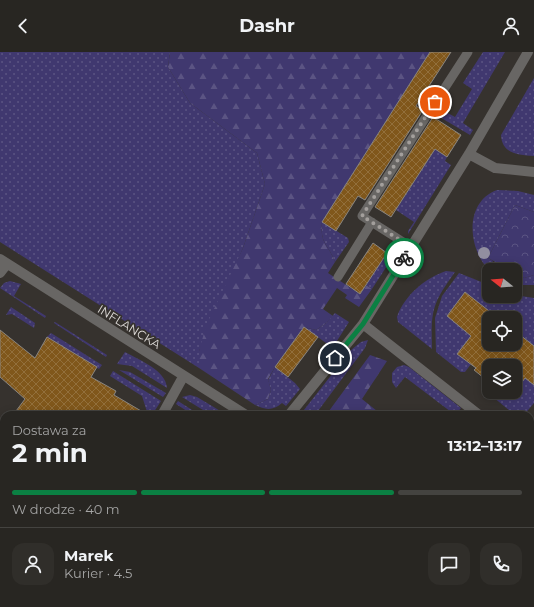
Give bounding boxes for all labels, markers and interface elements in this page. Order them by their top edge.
icon: back [12,15,34,37]
text: Dashr [239,15,295,37]
icon: person [500,15,522,37]
pin [418,85,452,119]
icon: bag [424,91,446,113]
courier [384,238,424,278]
icon: bike [393,247,415,269]
north arrow [482,263,522,303]
map controls [482,263,522,399]
street label: INFLANCKA [95,301,164,352]
button: locate [482,311,522,351]
pin [318,341,352,375]
icon: home [324,347,346,369]
button: layers [482,359,522,399]
text: Dostawa za [12,422,86,438]
text: 13:12–13:17 [448,436,522,455]
text: 2 min [12,437,88,469]
text: W drodze · 40 m [12,501,120,517]
button: person [12,543,54,585]
button: chat [428,543,470,585]
button: phone [480,543,522,585]
text: Marek [64,546,113,565]
text: Kurier · 4.5 [64,565,132,581]

